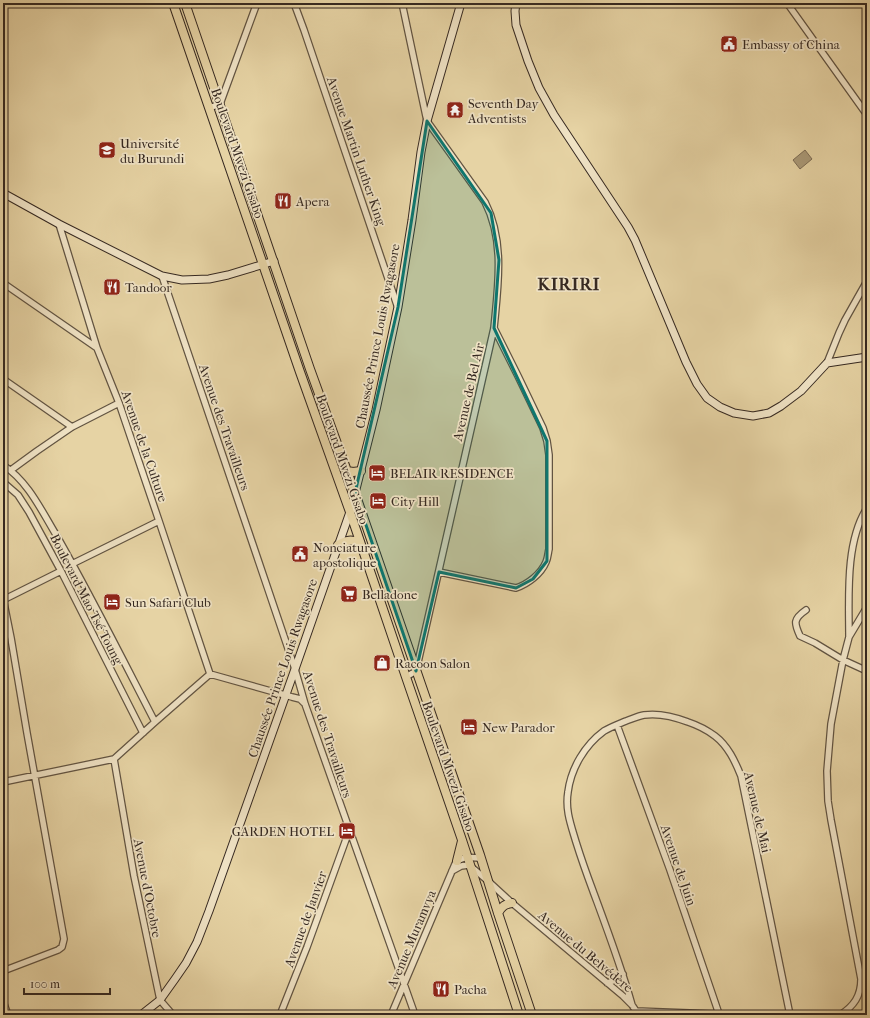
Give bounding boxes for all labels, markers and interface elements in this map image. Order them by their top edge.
public building icon: Embassy of China [719,34,739,54]
place label: Embassy of China [742,37,841,52]
street label: Avenue Martin Luther King [324,74,389,229]
street label: Boulevard Mwezi Gisabo [208,86,267,221]
place label: Seventh Day Adventists [467,96,540,126]
temple icon: Seventh Day Adventists [445,100,465,120]
place label: Université du Burundi [120,136,184,166]
school or university icon: Université du Burundi [97,140,117,160]
restaurant icon: Apera [273,191,293,211]
place label: Apera [295,194,330,209]
street label: Chaussée Prince Louis Rwagasore [352,242,403,430]
district label: KIRIRI [538,274,600,294]
restaurant icon: Tandoor [102,277,122,297]
place label: Tandoor [125,280,172,295]
street label: Avenue de Bel Air [450,341,487,444]
street label: Avenue des Travailleurs [196,361,253,492]
street label: Avenue de la Culture [118,387,171,504]
street label: Boulevard Mwezi Gisabo [313,392,372,527]
hotel icon: BELAIR RESIDENCE [367,463,387,483]
place label: BELAIR RESIDENCE [390,466,513,481]
hotel icon: City Hill [368,491,388,511]
place label: City Hill [391,494,439,509]
street label: Boulevard Mao Tsé Toung [47,531,127,668]
place label: Nonciature apostolique [313,540,377,570]
public building icon: Nonciature apostolique [290,544,310,564]
street label: Chaussée Prince Louis Rwagasore [245,576,320,759]
supermarket icon: Belladone [339,584,359,604]
place label: Belladone [362,587,418,602]
hotel icon: Sun Safari Club [102,592,122,612]
place label: Sun Safari Club [125,595,211,610]
shop icon: Racoon Salon [372,653,392,673]
place label: Racoon Salon [395,656,471,671]
street label: Avenue des Travailleurs [300,668,355,800]
street label: Boulevard Mwezi Gisabo [419,699,478,834]
hotel icon: New Parador [459,717,479,737]
place label: New Parador [482,720,555,735]
street label: Avenue de Mai [741,769,774,854]
hotel icon: GARDEN HOTEL [337,821,357,841]
street label: Avenue de Juin [657,822,700,908]
place label: GARDEN HOTEL [232,824,334,839]
street label: Avenue d'Octobre [130,836,165,939]
street label: Avenue de Janvier [281,869,330,970]
street label: Avenue Muramvya [384,887,439,991]
street label: Avenue du Belvédère [535,907,636,995]
scale bar [24,970,110,996]
text: 100 m [30,977,60,991]
restaurant icon: Pacha [431,979,451,999]
place label: Pacha [454,982,488,997]

